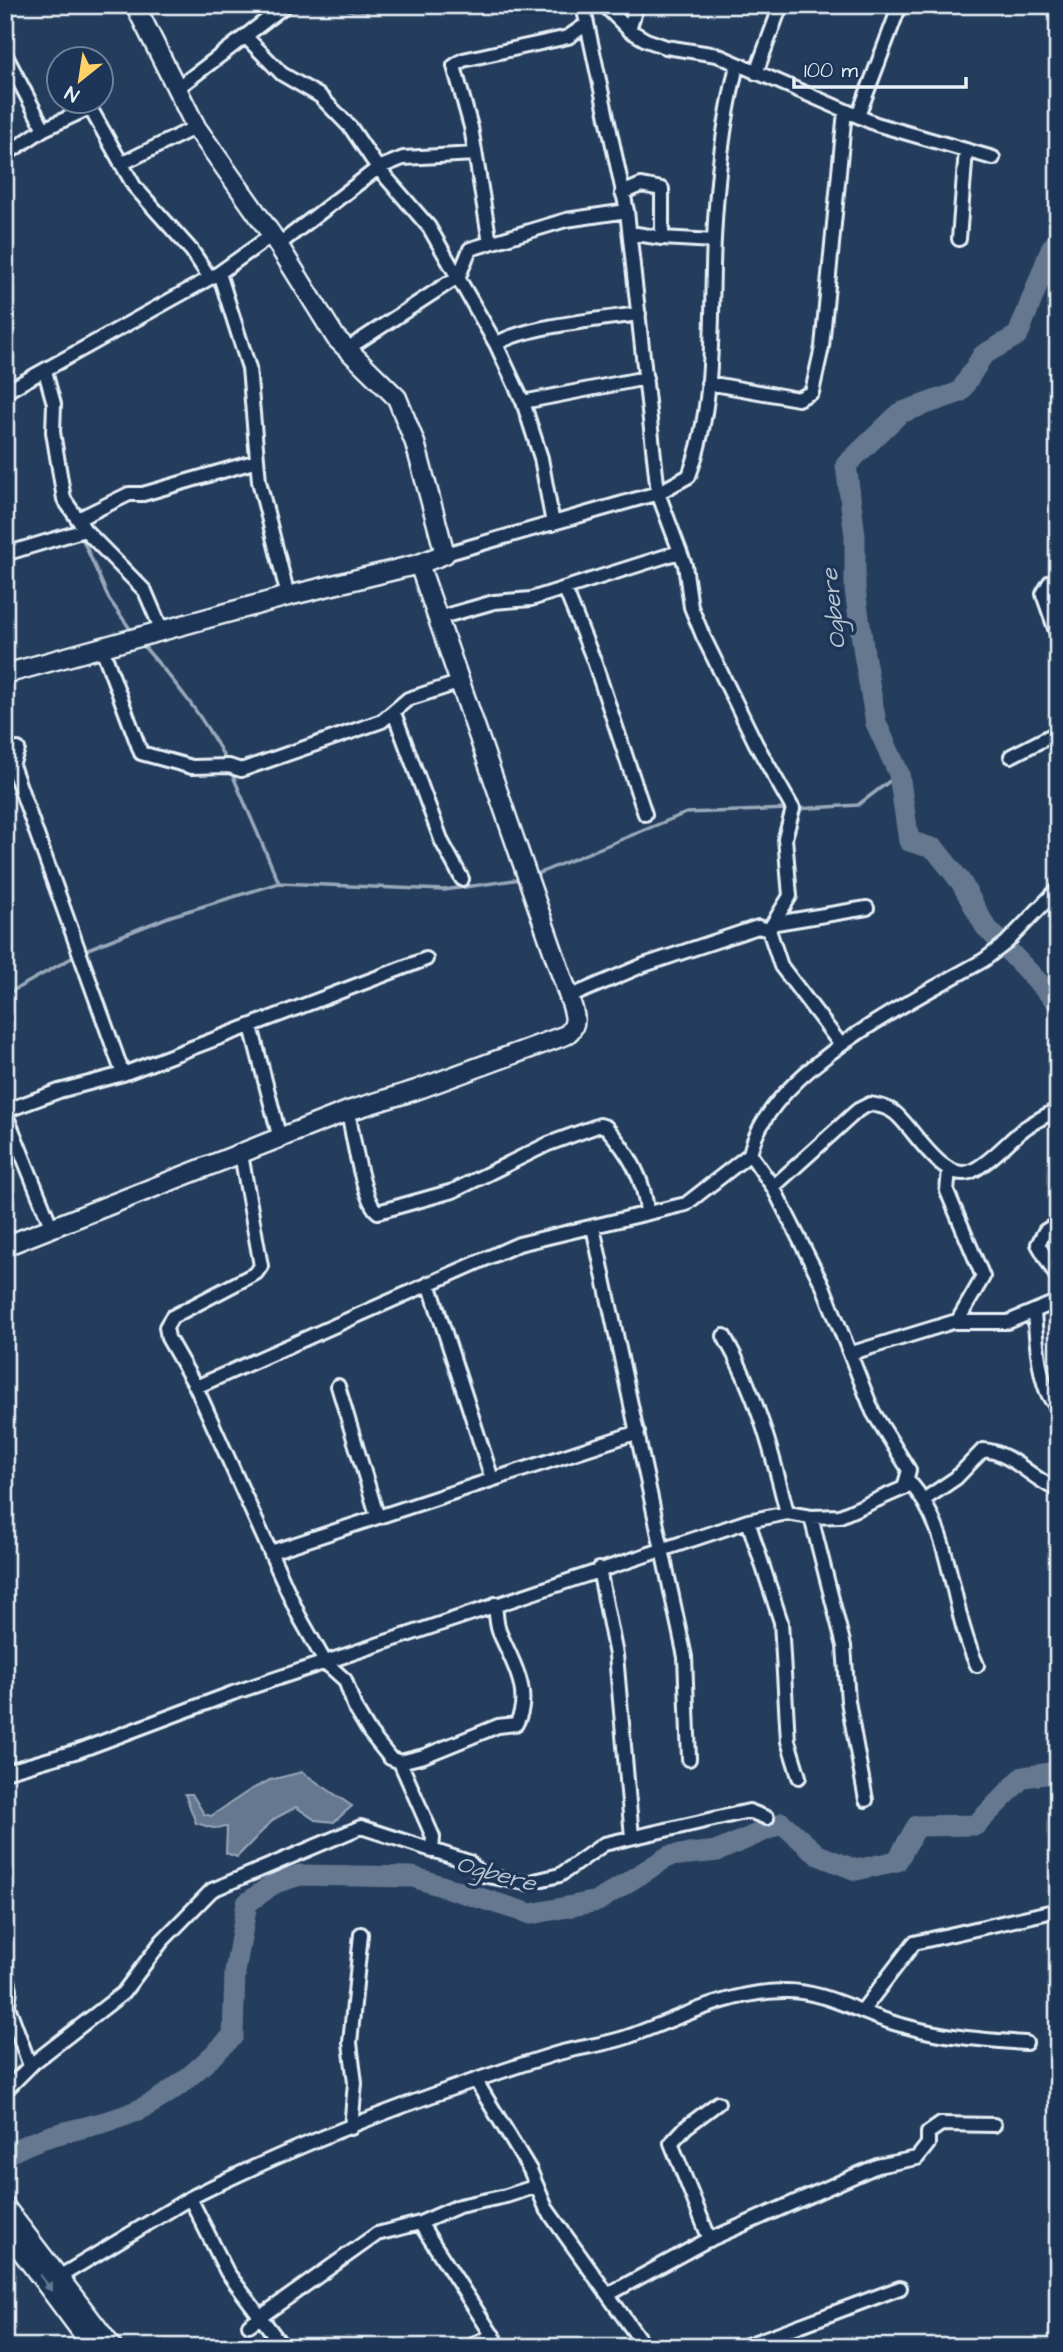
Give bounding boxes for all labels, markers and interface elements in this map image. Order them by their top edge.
north arrow [46,46,116,116]
scale bar [794,46,965,90]
text: 100 m [804,56,859,85]
text: N [60,79,84,108]
water label: Ogbere [813,566,856,651]
water label: Ogbere [452,1847,541,1902]
one-way arrow [38,2274,53,2292]

